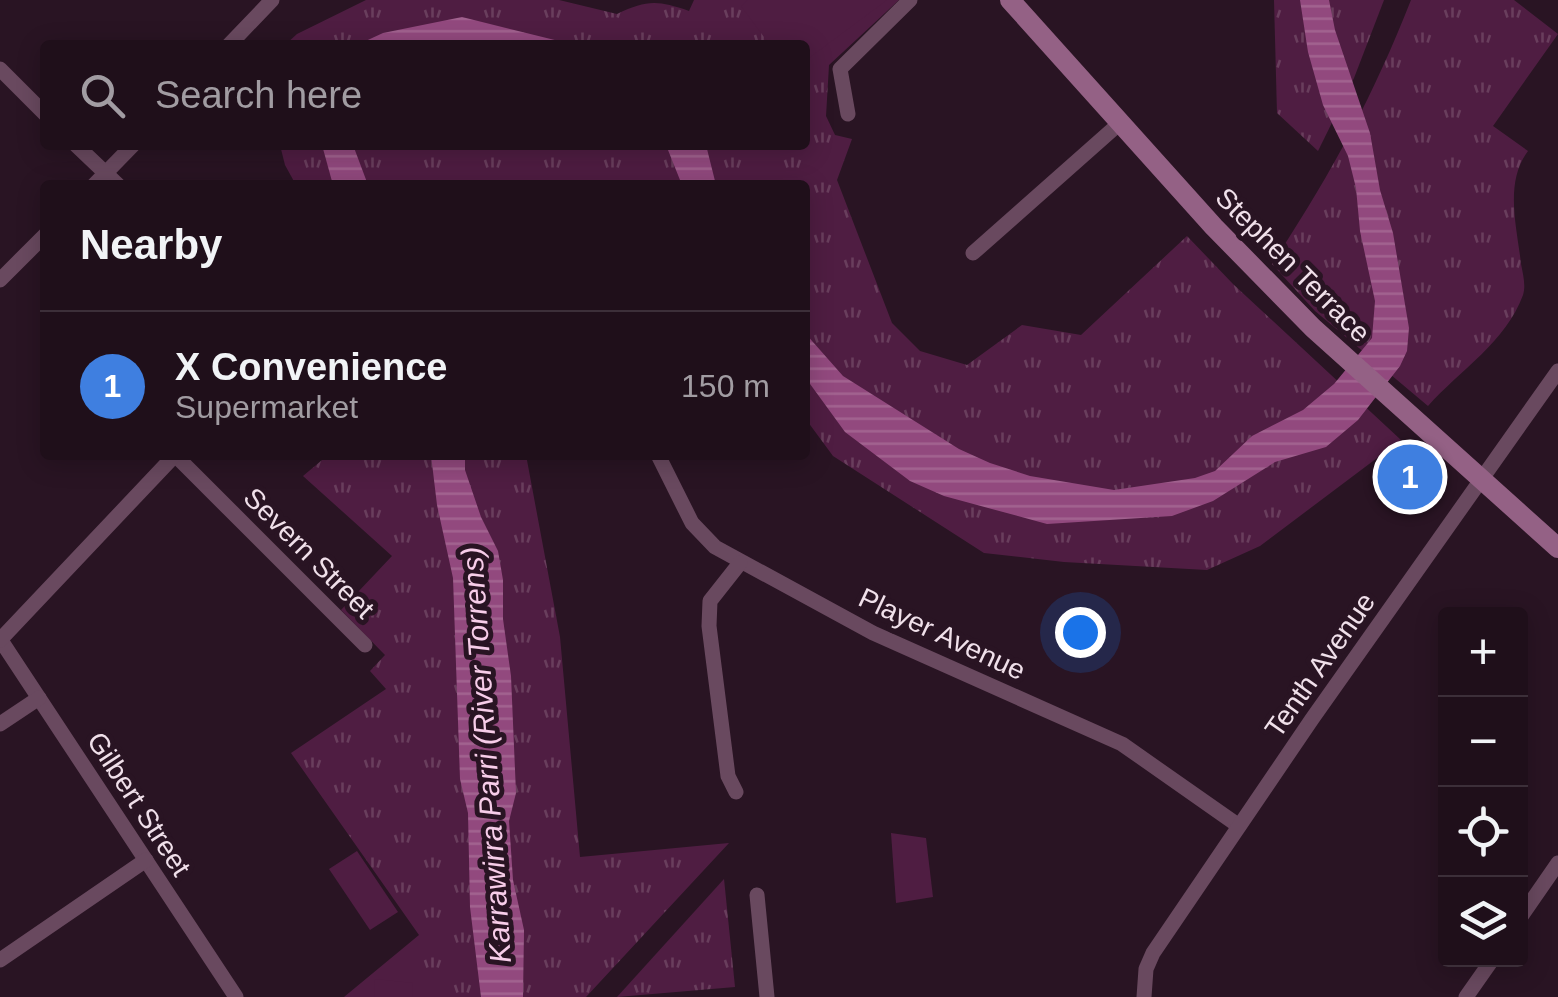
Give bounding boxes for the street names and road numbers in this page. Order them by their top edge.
street label: Stephen Terrace [1210,182,1376,348]
street label: Severn Street [238,482,381,625]
street label: Player Avenue [854,582,1030,686]
street label: Tenth Avenue [1259,587,1381,743]
street label: Gilbert Street [81,726,197,882]

